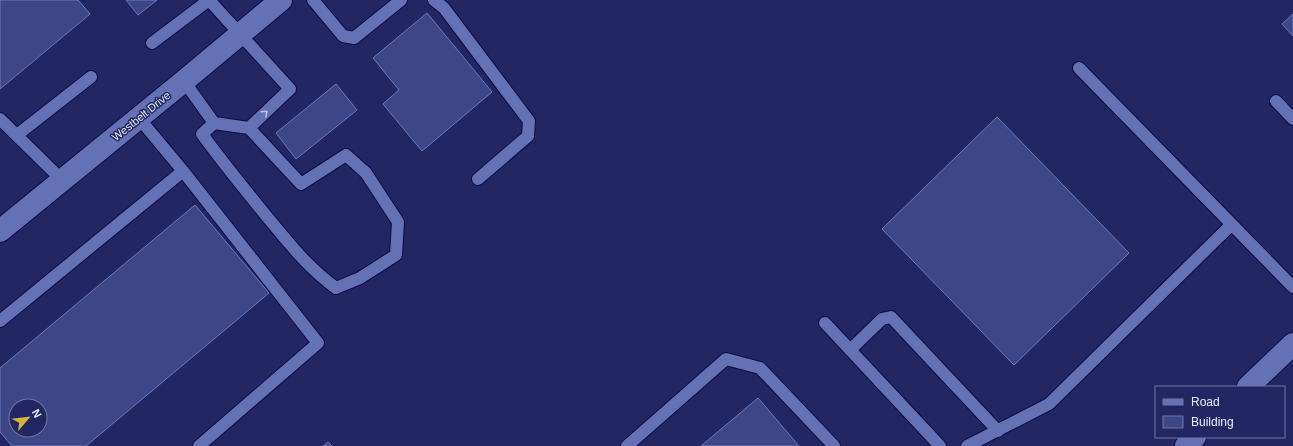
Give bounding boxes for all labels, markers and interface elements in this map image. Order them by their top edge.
street label: Westbelt Drive [110,89,172,143]
one-way arrow [260,110,268,117]
legend [1155,386,1285,438]
text: Road [1191,395,1220,409]
north arrow [8,398,48,438]
text: N [30,407,44,420]
text: Building [1191,415,1234,429]

